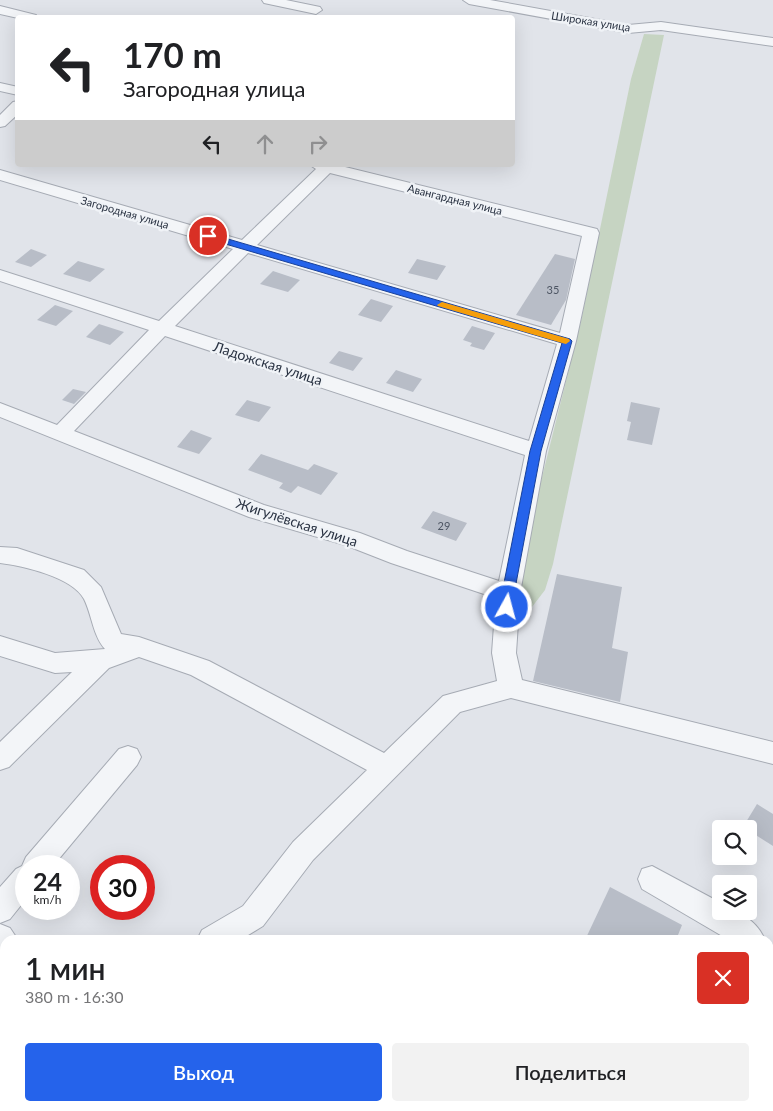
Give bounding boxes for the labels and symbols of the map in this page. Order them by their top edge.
street label: Широкая улица [551,8,631,34]
street label: Авангардная улица [406,181,504,217]
street label: Загородная улица [79,193,171,231]
pin [187,215,229,257]
house number: 35 [547,283,559,296]
street label: Ладожская улица [210,337,325,389]
street label: Жигулёвская улица [234,494,360,550]
house number: 29 [438,519,450,532]
position arrow [480,580,532,632]
speed limit sign: 30 [90,855,155,920]

